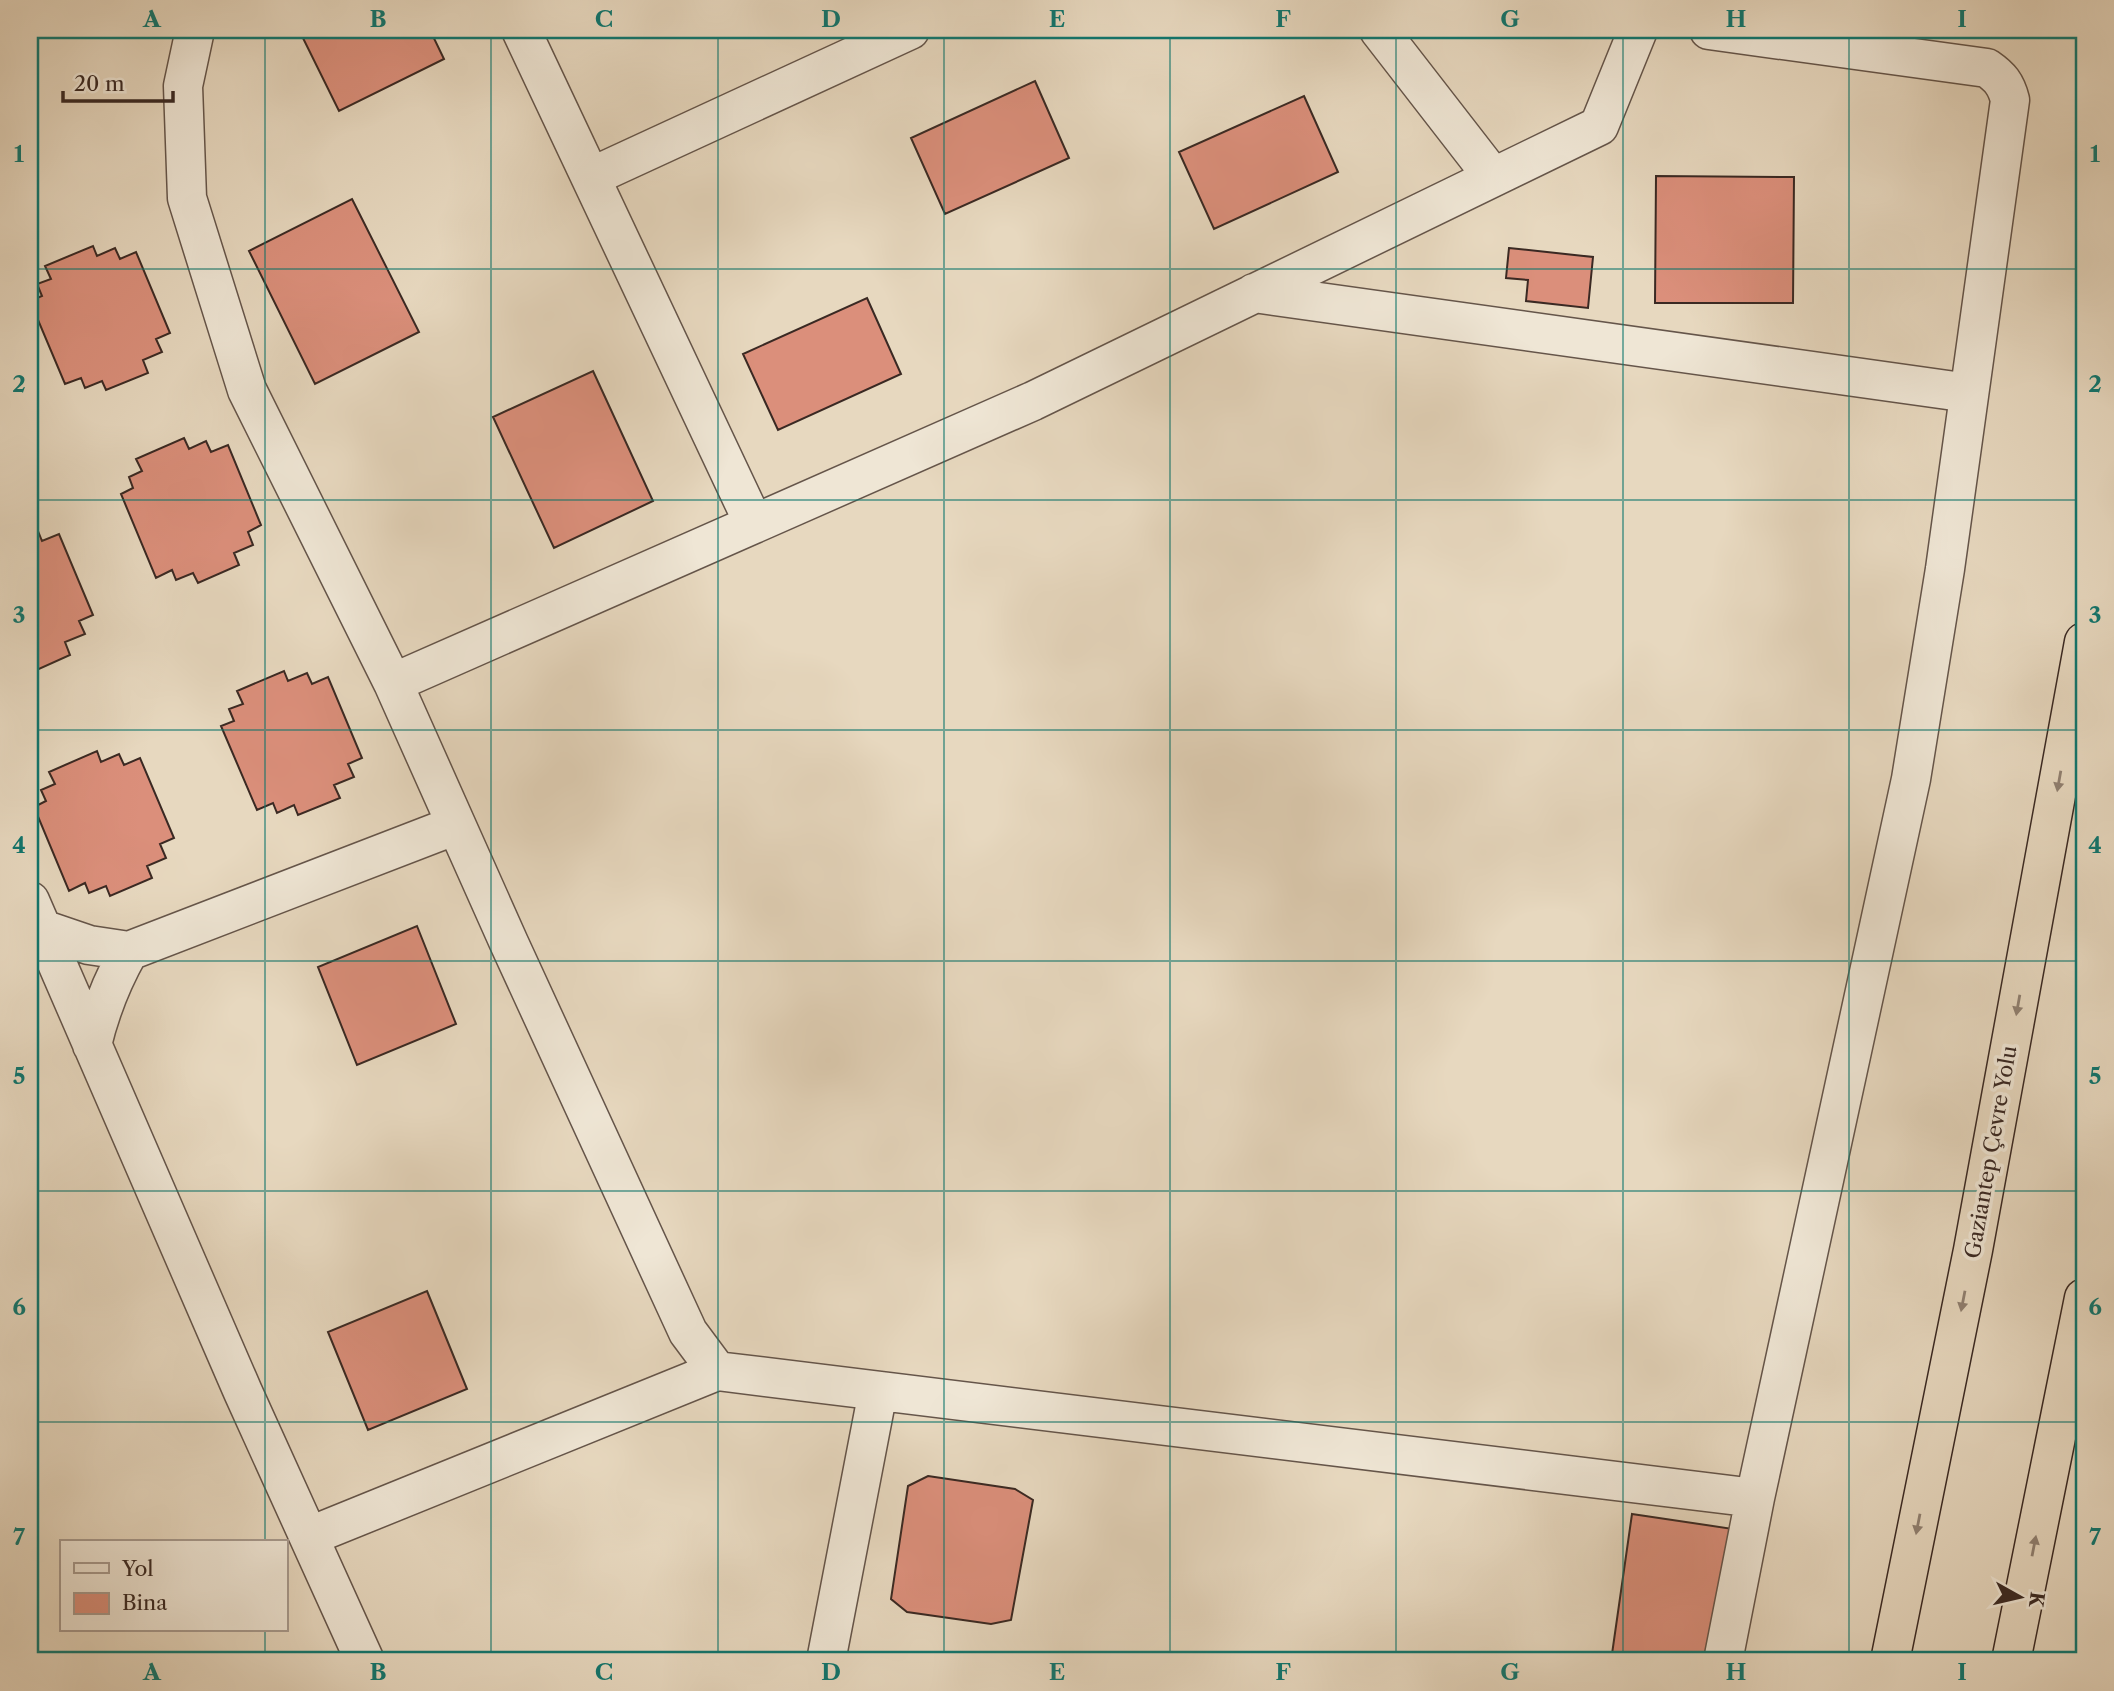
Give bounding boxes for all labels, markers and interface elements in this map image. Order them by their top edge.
text: A [142,5,162,33]
text: B [369,5,387,33]
text: C [595,5,613,33]
text: D [821,5,841,33]
text: E [1049,5,1065,33]
text: F [1275,5,1291,33]
text: G [1500,5,1520,33]
text: H [1726,5,1747,33]
text: I [1957,5,1967,33]
scale bar [63,60,173,104]
text: 20 m [74,71,125,96]
text: 1 [14,140,25,168]
text: 1 [2090,140,2101,168]
text: 2 [12,370,26,398]
text: 2 [2088,370,2102,398]
text: 3 [13,601,26,629]
text: 3 [2089,601,2102,629]
one-way arrow [2053,771,2064,793]
text: 4 [12,831,26,859]
text: 4 [2088,831,2102,859]
one-way arrow [2012,994,2023,1016]
street label: Gaziantep Çevre Yolu [1959,1043,2022,1260]
text: 5 [13,1062,25,1090]
text: 5 [2089,1062,2101,1090]
one-way arrow [1957,1290,1968,1312]
text: 6 [12,1293,26,1321]
text: 6 [2088,1293,2102,1321]
one-way arrow [1912,1513,1923,1535]
text: 7 [13,1523,25,1551]
text: 7 [2089,1523,2101,1551]
one-way arrow [2029,1535,2040,1557]
legend [60,1540,287,1632]
text: Yol [121,1556,154,1581]
north arrow [1984,1562,2054,1632]
text: Bina [122,1590,168,1615]
text: K [2024,1590,2049,1609]
text: A [142,1658,162,1686]
text: B [369,1658,387,1686]
text: C [595,1658,613,1686]
text: D [821,1658,841,1686]
text: E [1049,1658,1065,1686]
text: F [1275,1658,1291,1686]
text: G [1500,1658,1520,1686]
text: H [1726,1658,1747,1686]
text: I [1957,1658,1967,1686]

